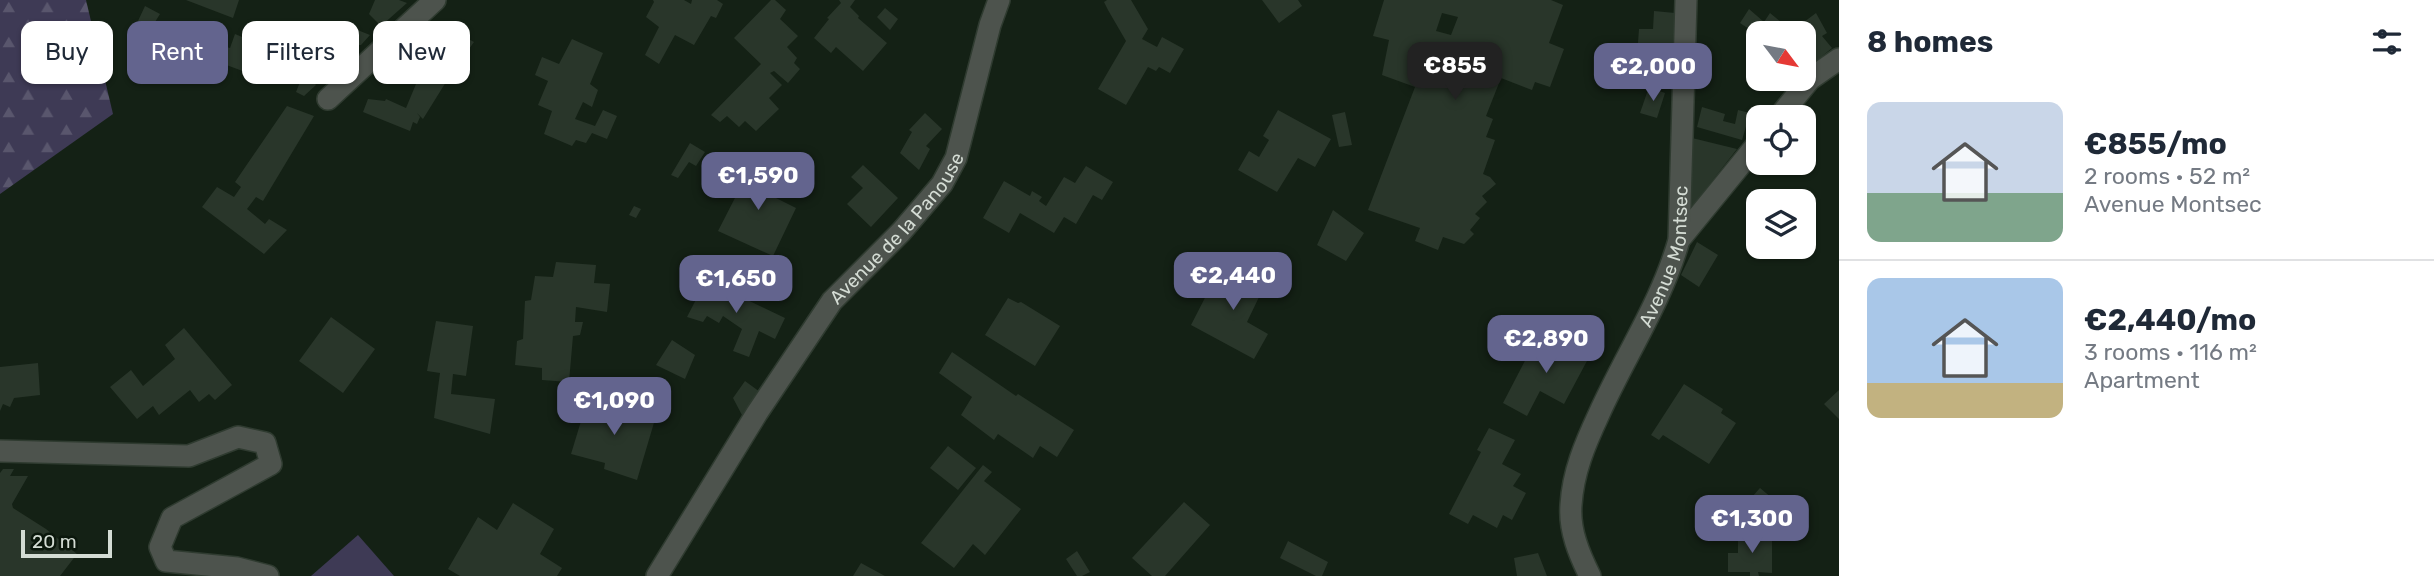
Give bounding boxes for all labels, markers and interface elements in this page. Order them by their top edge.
chip: Buy [21,21,113,84]
chip: Rent [127,21,228,84]
chip: Filters [242,21,359,84]
chip: New [373,21,470,84]
north arrow [1746,21,1816,91]
map controls [1746,21,1816,259]
icon: filters [2368,23,2406,61]
text: 8 homes [1867,24,1993,60]
pin: €855 [1414,42,1496,102]
pin: €2,000 [1596,43,1710,103]
text: €855 [1423,51,1487,79]
text: €2,000 [1610,52,1696,80]
button: locate [1746,105,1816,175]
text: €855/mo [2084,126,2227,162]
icon: home [1923,130,2007,214]
street label: Avenue de la Panouse [825,148,969,309]
pin: €1,590 [701,152,815,212]
text: €1,590 [717,161,799,189]
text: 2 rooms · 52 m² [2084,162,2250,190]
street label: Avenue Montsec [1634,185,1693,331]
button: layers [1746,189,1816,259]
text: Avenue Montsec [2084,190,2262,218]
pin: €2,440 [1176,252,1290,312]
pin: €1,650 [679,256,793,315]
text: €2,440 [1190,261,1276,289]
text: €1,650 [695,264,777,292]
text: €2,440/mo [2084,302,2256,338]
icon: home [1923,306,2007,390]
pin: €2,890 [1489,316,1603,375]
text: €2,890 [1503,324,1589,352]
text: 3 rooms · 116 m² [2084,338,2257,366]
text: Apartment [2084,366,2200,394]
pin: €1,090 [557,378,671,437]
text: €1,090 [573,386,655,414]
pin: €1,300 [1695,496,1809,555]
text: €1,300 [1711,504,1793,532]
scale bar [21,527,112,559]
text: 20 m [32,530,77,553]

